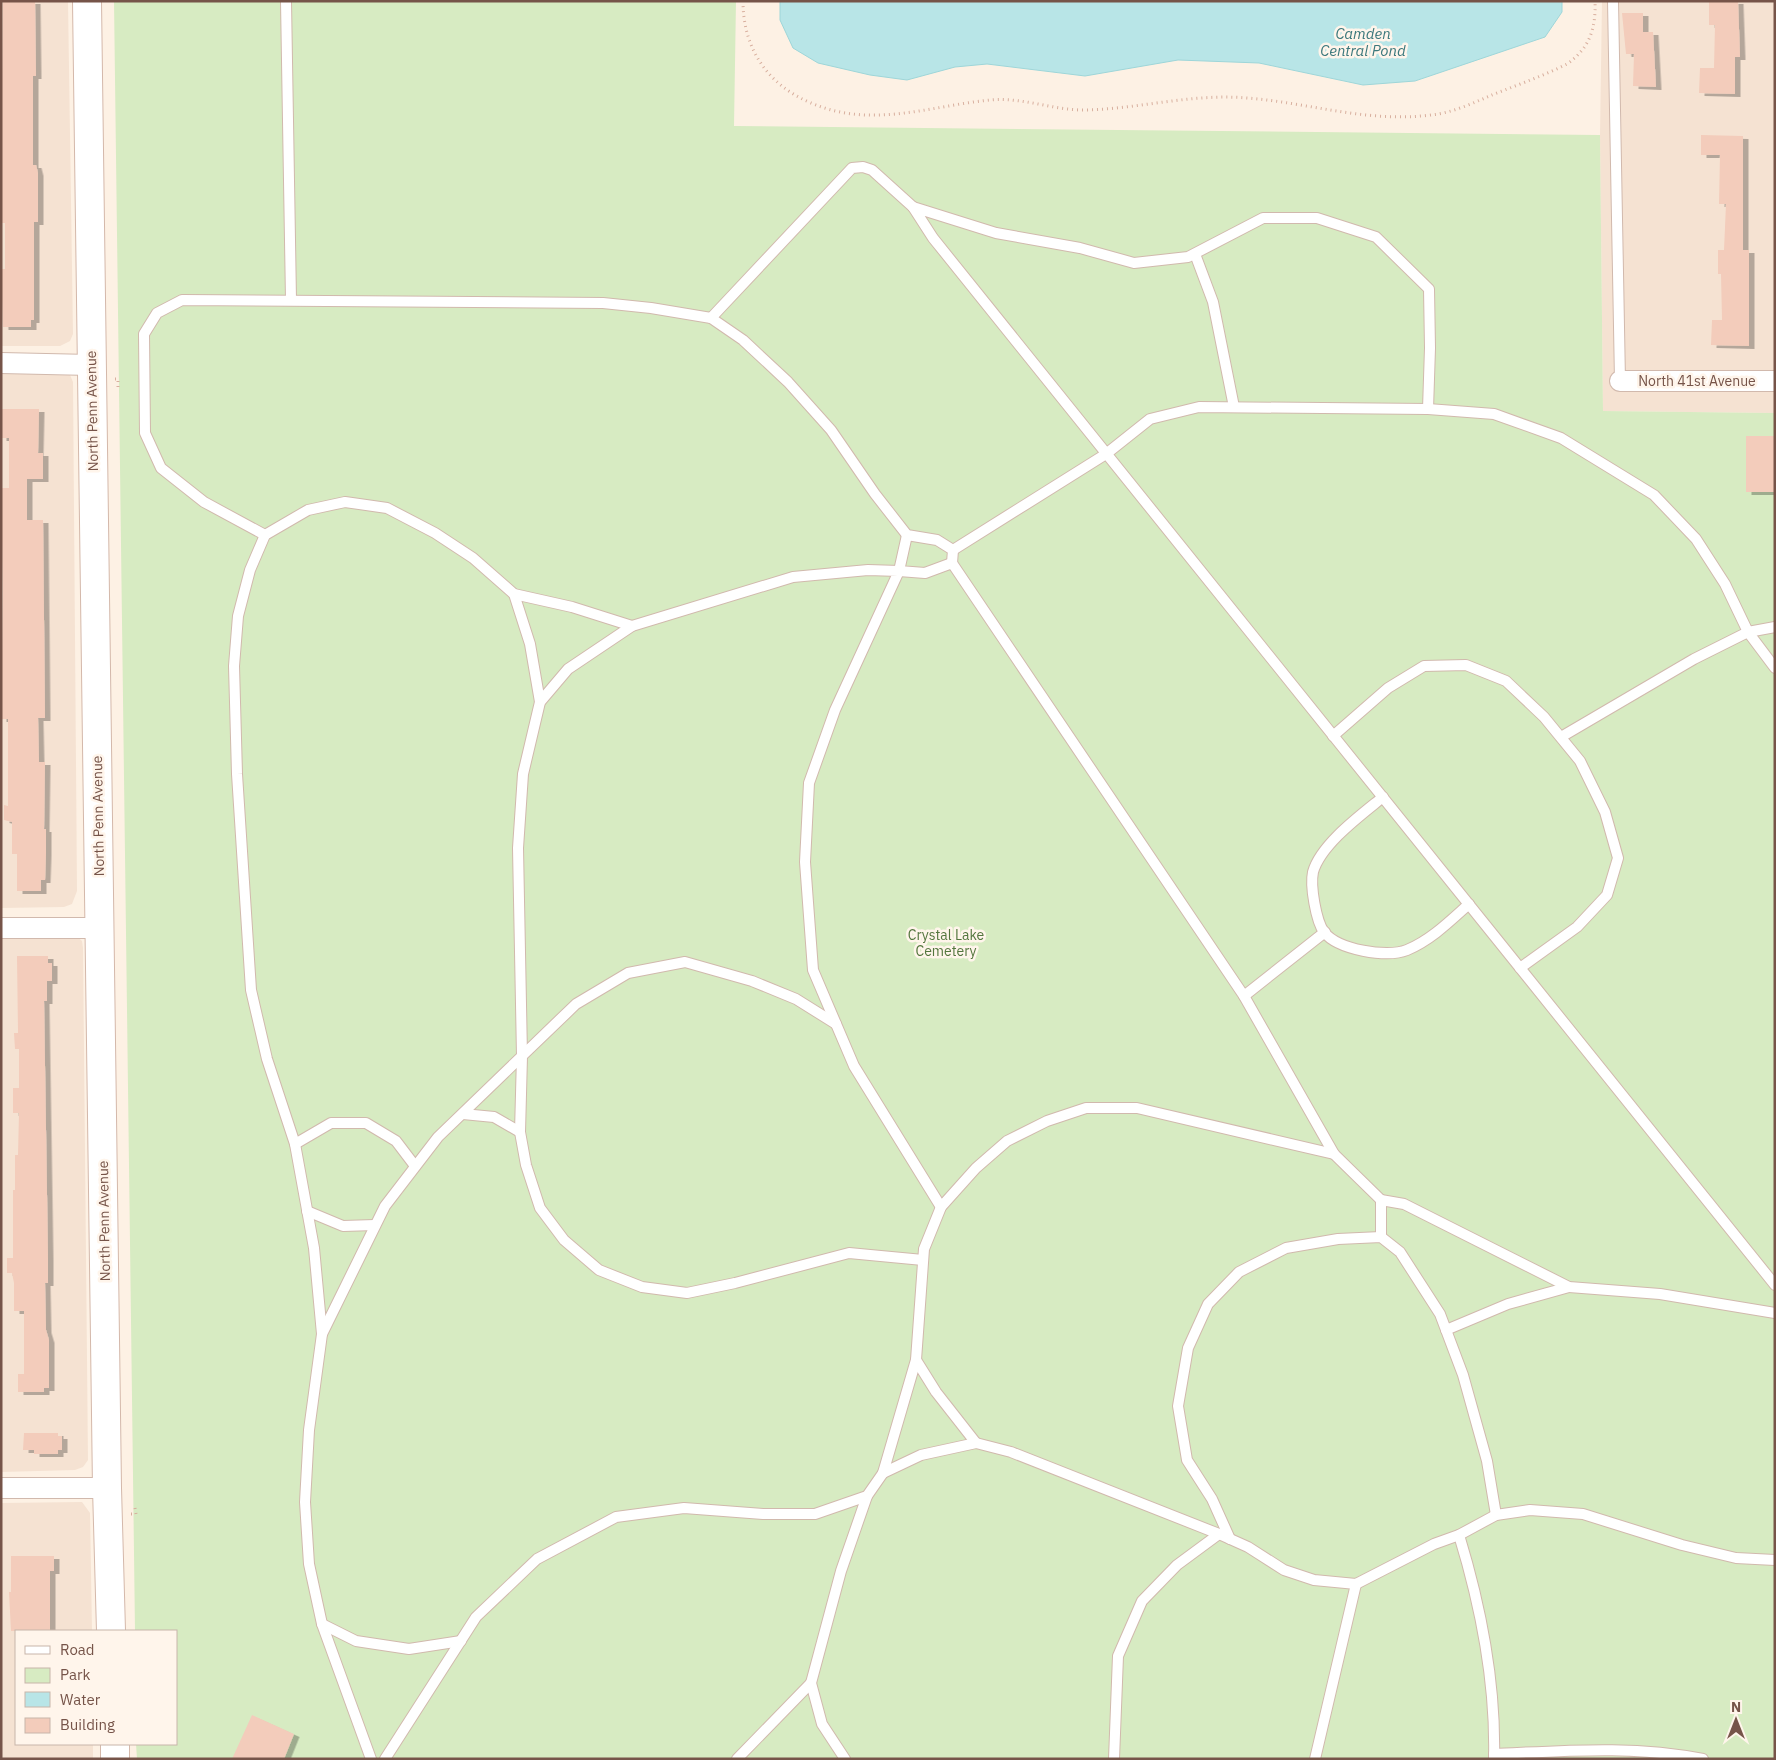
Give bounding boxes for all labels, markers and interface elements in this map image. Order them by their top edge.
water label: Camden Central Pond [1320,24,1406,60]
street label: North Penn Avenue [82,350,102,472]
street label: North 41st Avenue [1638,372,1756,390]
street label: North Penn Avenue [88,755,108,877]
park label: Crystal Lake Cemetery [908,926,985,960]
street label: North Penn Avenue [94,1160,114,1282]
legend [15,1630,178,1745]
text: Road [60,1640,95,1659]
text: Park [60,1665,90,1684]
text: Water [60,1690,101,1709]
north arrow [1711,1695,1761,1745]
text: N [1731,1698,1741,1716]
text: Building [60,1715,115,1734]

